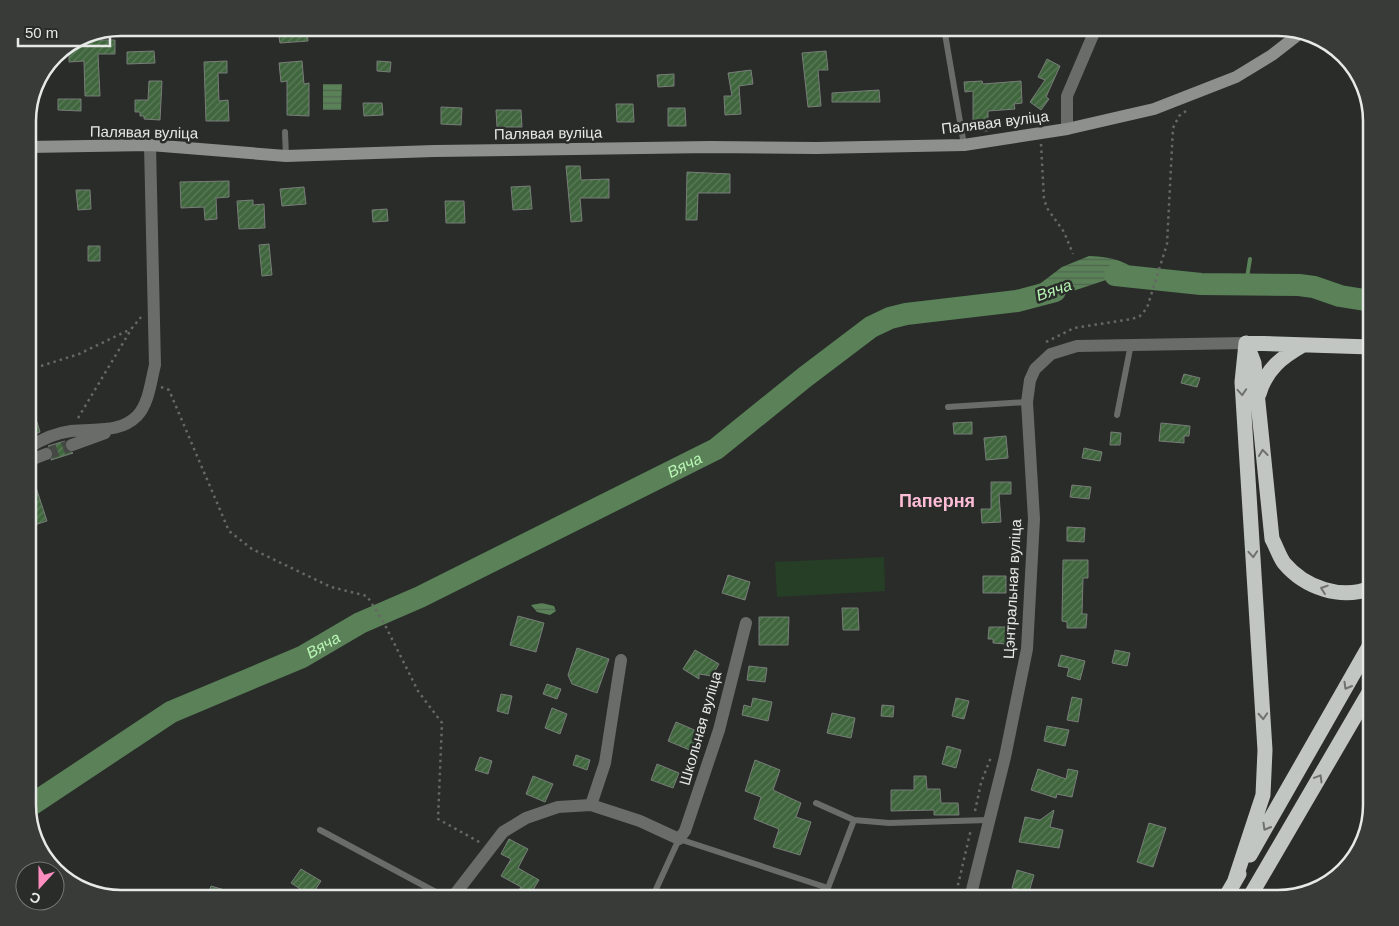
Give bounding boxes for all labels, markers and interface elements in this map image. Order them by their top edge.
scale bar [18,15,110,47]
text: 50 m [25,24,58,41]
street label: Палявая вуліца [940,107,1050,137]
street label: Палявая вуліца [90,123,199,141]
street label: Палявая вуліца [494,124,603,142]
water label: Вяча [1034,276,1074,304]
one-way arrow [1237,388,1248,396]
one-way arrow [1258,448,1269,456]
water label: Вяча [664,449,705,481]
district label: Паперня [899,491,975,511]
street label: Цэнтральная вуліца [1000,518,1024,659]
one-way arrow [1247,550,1258,558]
one-way arrow [1320,585,1329,595]
water label: Вяча [303,628,343,661]
street label: Школьная вуліца [676,668,725,787]
one-way arrow [1344,680,1354,689]
one-way arrow [1257,712,1268,720]
one-way arrow [1312,774,1322,783]
one-way arrow [1263,821,1273,830]
north arrow [15,861,65,911]
text: С [28,889,43,907]

